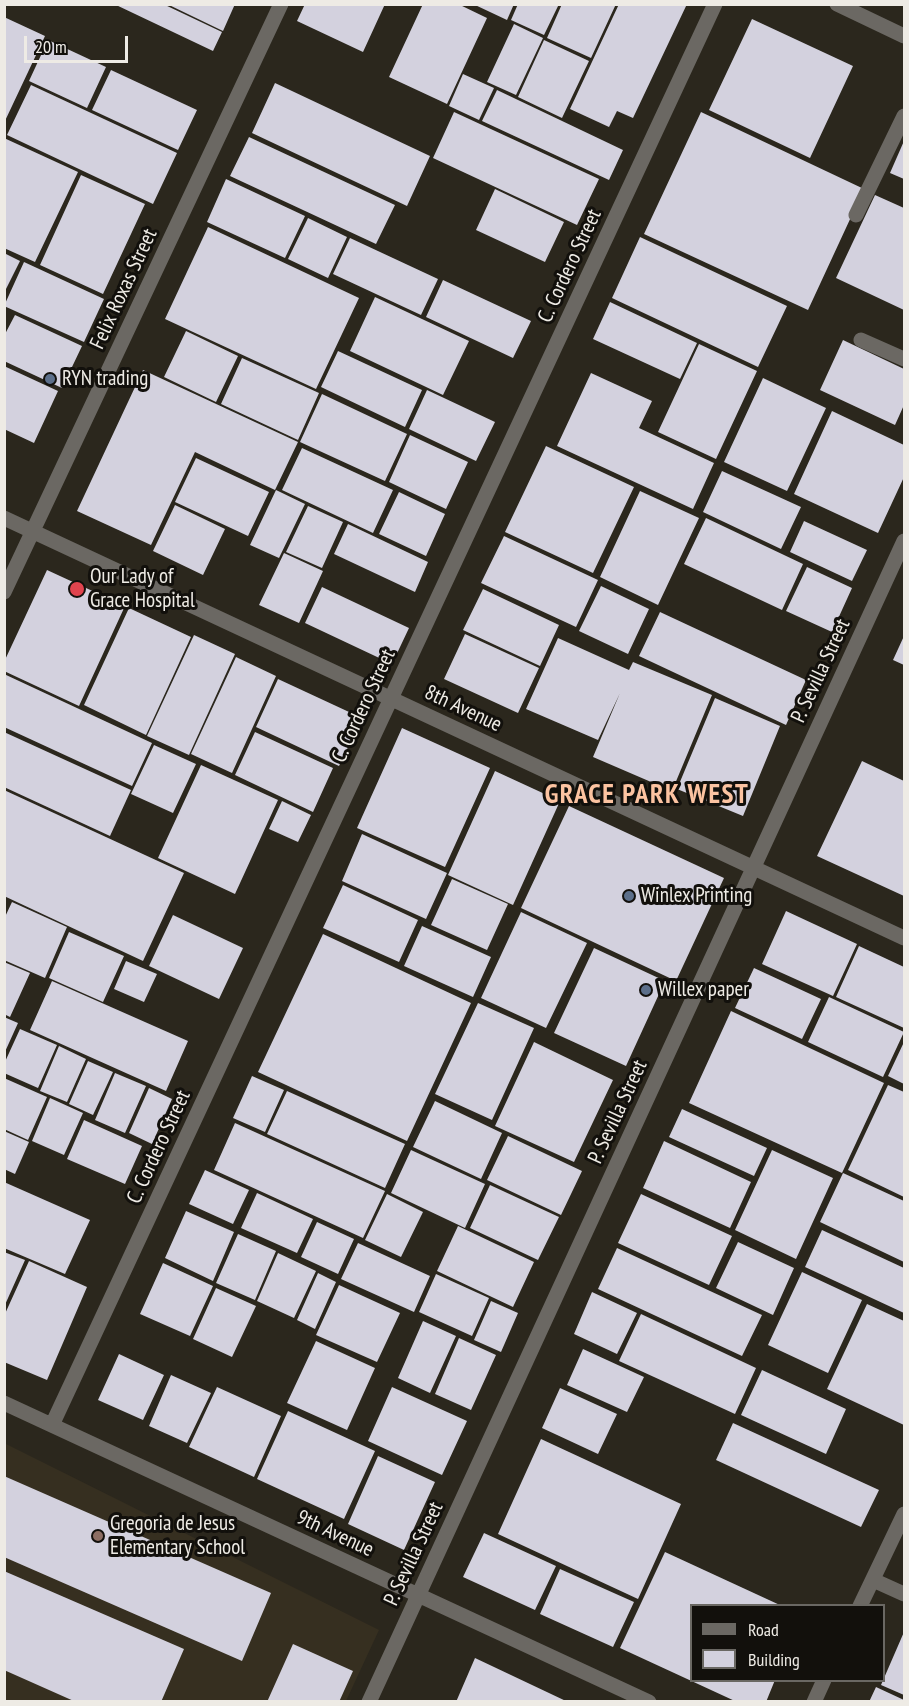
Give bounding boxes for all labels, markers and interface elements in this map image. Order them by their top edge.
scale bar [27,24,130,62]
text: 20 m [35,35,67,58]
street label: C. Cordero Street [533,205,607,327]
street label: Felix Roxas Street [85,225,163,353]
place label: RYN trading [62,366,148,392]
marker: RYN trading [43,372,57,386]
place label: Our Lady of Grace Hospital [90,564,195,614]
marker: Our Lady of Grace Hospital [68,580,86,598]
street label: P. Sevilla Street [786,615,856,727]
street label: C. Cordero Street [327,645,401,767]
street label: 8th Avenue [421,680,505,738]
district label: GRACE PARK WEST [545,779,749,811]
place label: Winlex Printing [641,883,752,909]
marker: Winlex Printing [622,889,636,903]
place label: Willex paper [658,977,749,1003]
marker: Willex paper [639,983,653,997]
street label: P. Sevilla Street [583,1056,653,1168]
street label: C. Cordero Street [122,1086,196,1208]
street label: P. Sevilla Street [379,1498,449,1610]
street label: 9th Avenue [293,1505,377,1563]
place label: Gregoria de Jesus Elementary School [110,1511,245,1561]
marker: Gregoria de Jesus Elementary School [91,1529,105,1543]
legend [690,1604,885,1682]
text: Road [748,1618,779,1641]
text: Building [748,1648,800,1671]

